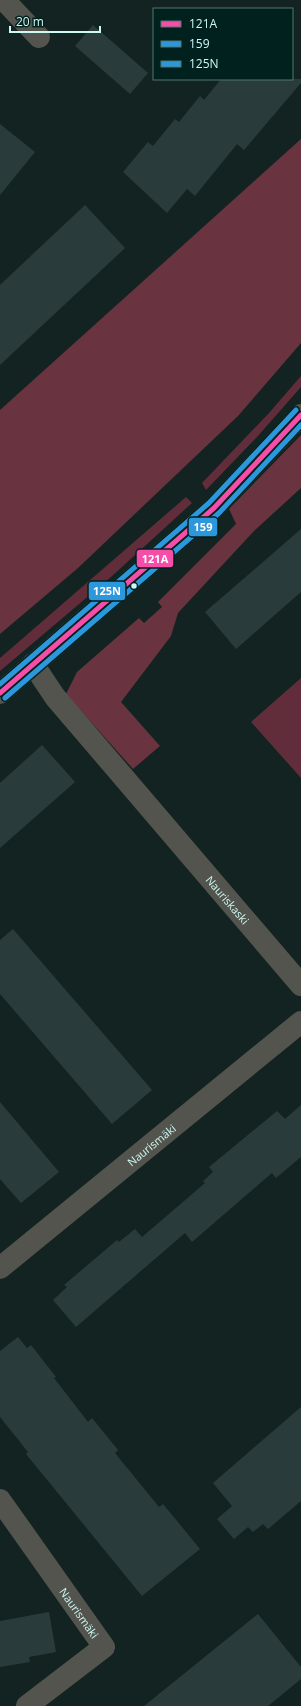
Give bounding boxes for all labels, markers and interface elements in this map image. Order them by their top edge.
scale bar [10,8,100,34]
legend [153,8,293,80]
text: 20 m [16,13,44,30]
text: 121A [189,15,218,32]
text: 159 [189,35,210,52]
text: 125N [189,55,219,72]
line badge: 159 [188,517,218,537]
text: 159 [194,519,212,534]
line badge: 121A [136,549,174,568]
text: 121A [142,551,169,566]
line badge: 125N [88,581,126,601]
unlabelled marker [129,581,139,591]
text: 125N [93,583,121,598]
street label: Nauriskaski [203,872,253,927]
street label: Naurismäki [124,1120,178,1169]
street label: Naurismäki [57,1584,103,1641]

